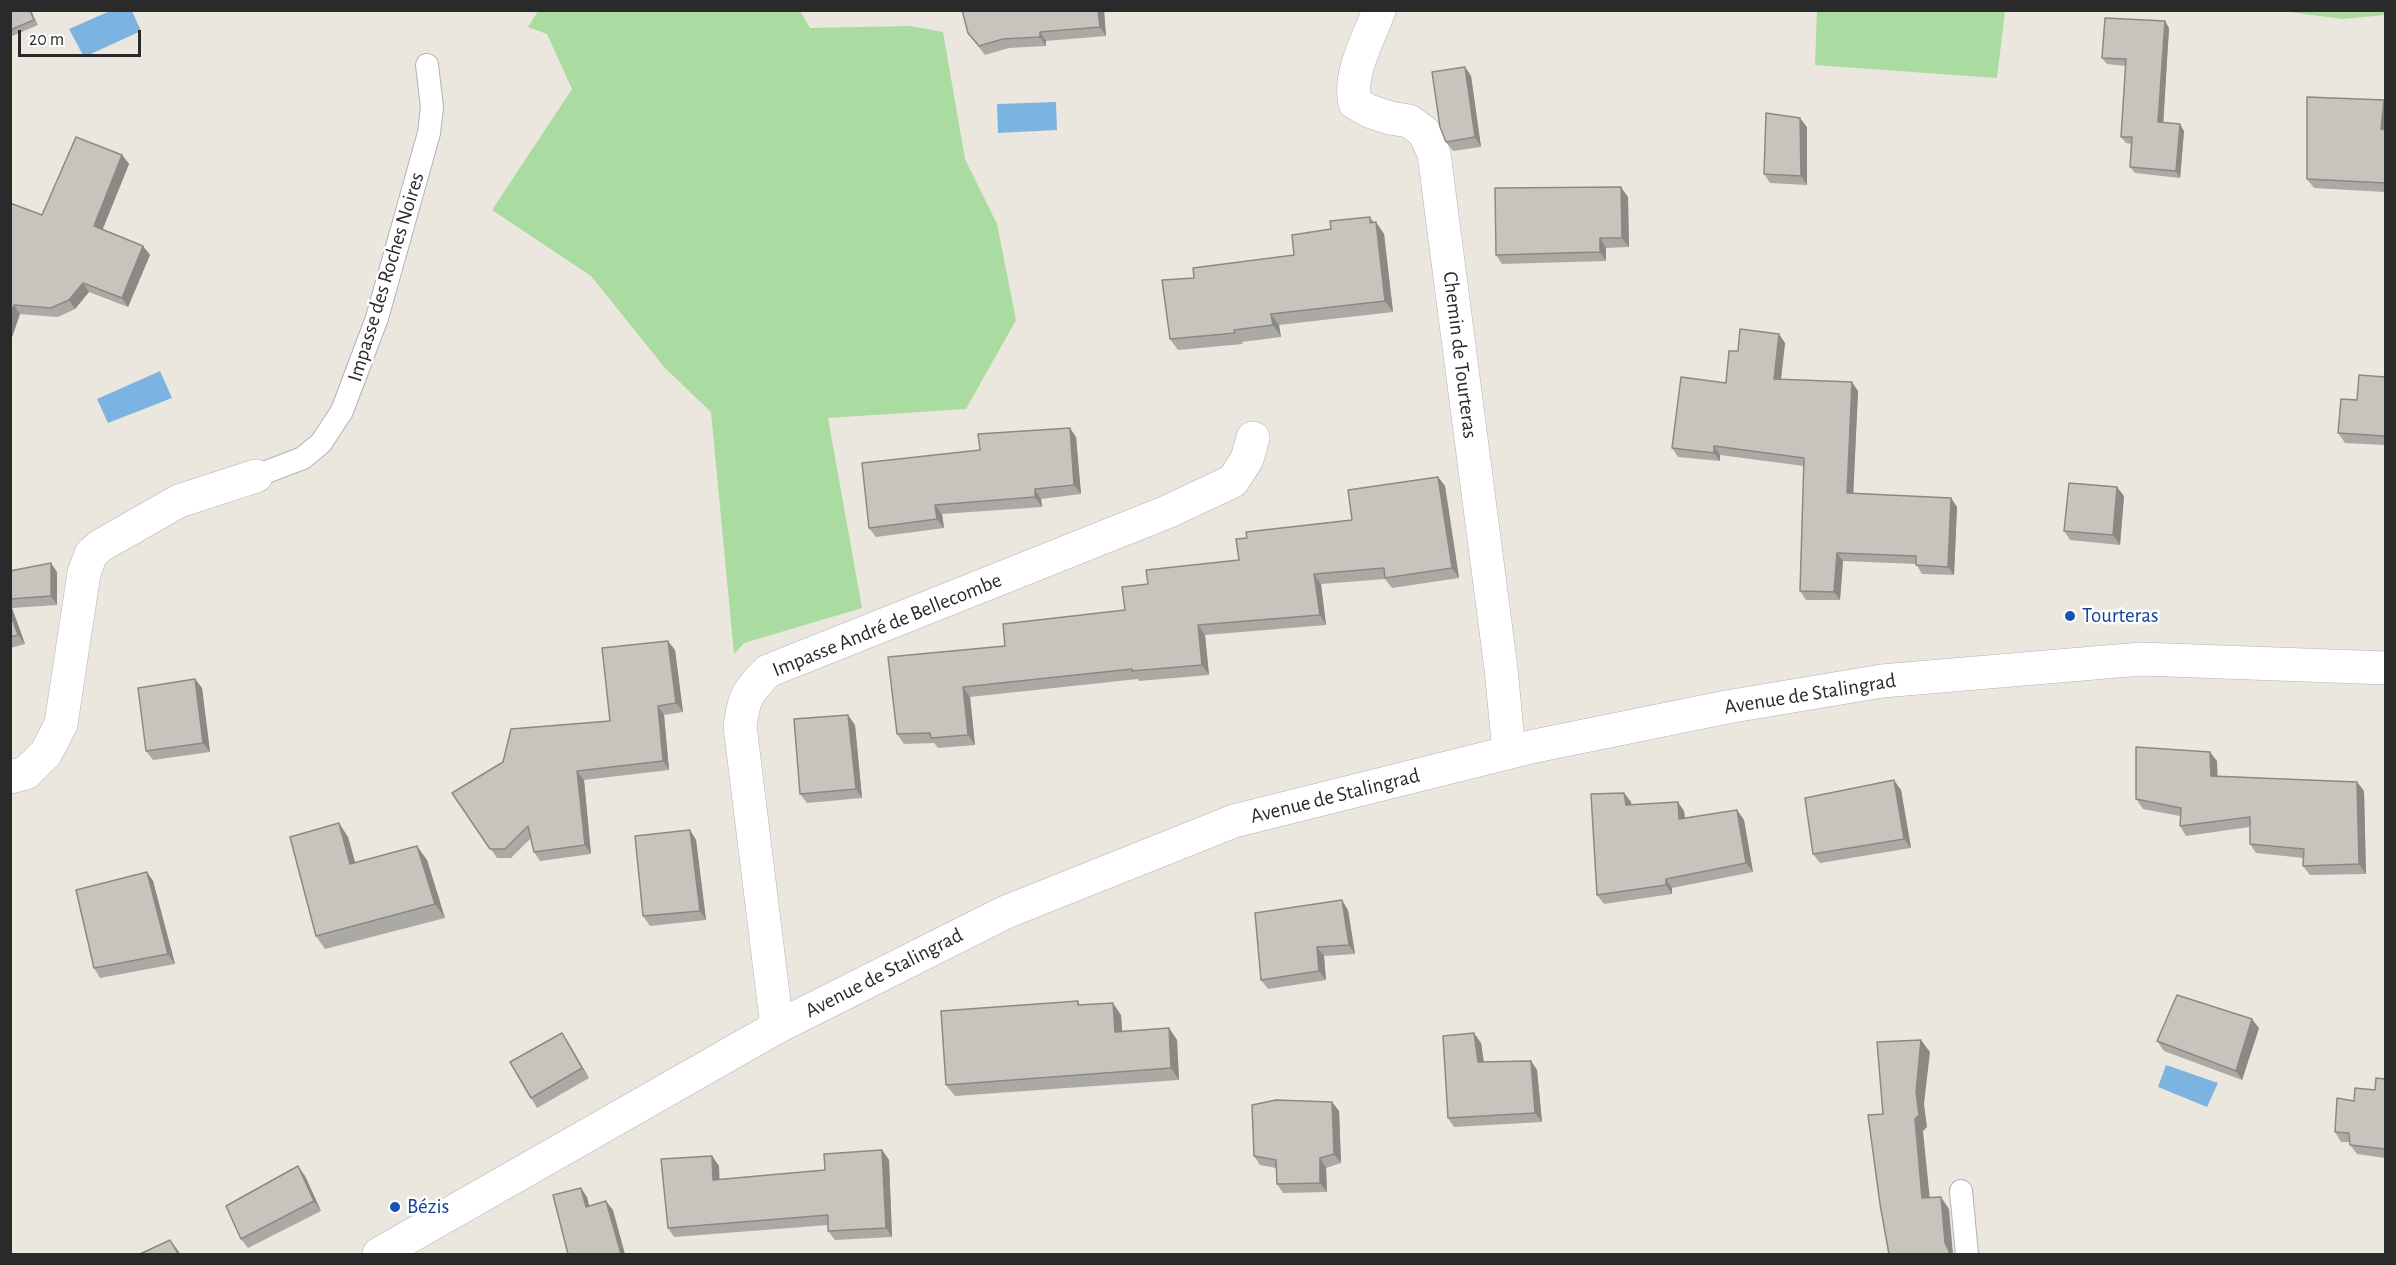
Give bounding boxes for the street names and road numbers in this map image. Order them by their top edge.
street label: Impasse des Roches Noires [342,169,430,385]
street label: Chemin de Tourteras [1437,270,1483,440]
street label: Impasse André de Bellecombe [769,567,1005,683]
street label: Avenue de Stalingrad [1722,668,1898,720]
street label: Avenue de Stalingrad [1248,763,1422,829]
street label: Avenue de Stalingrad [801,922,967,1024]

